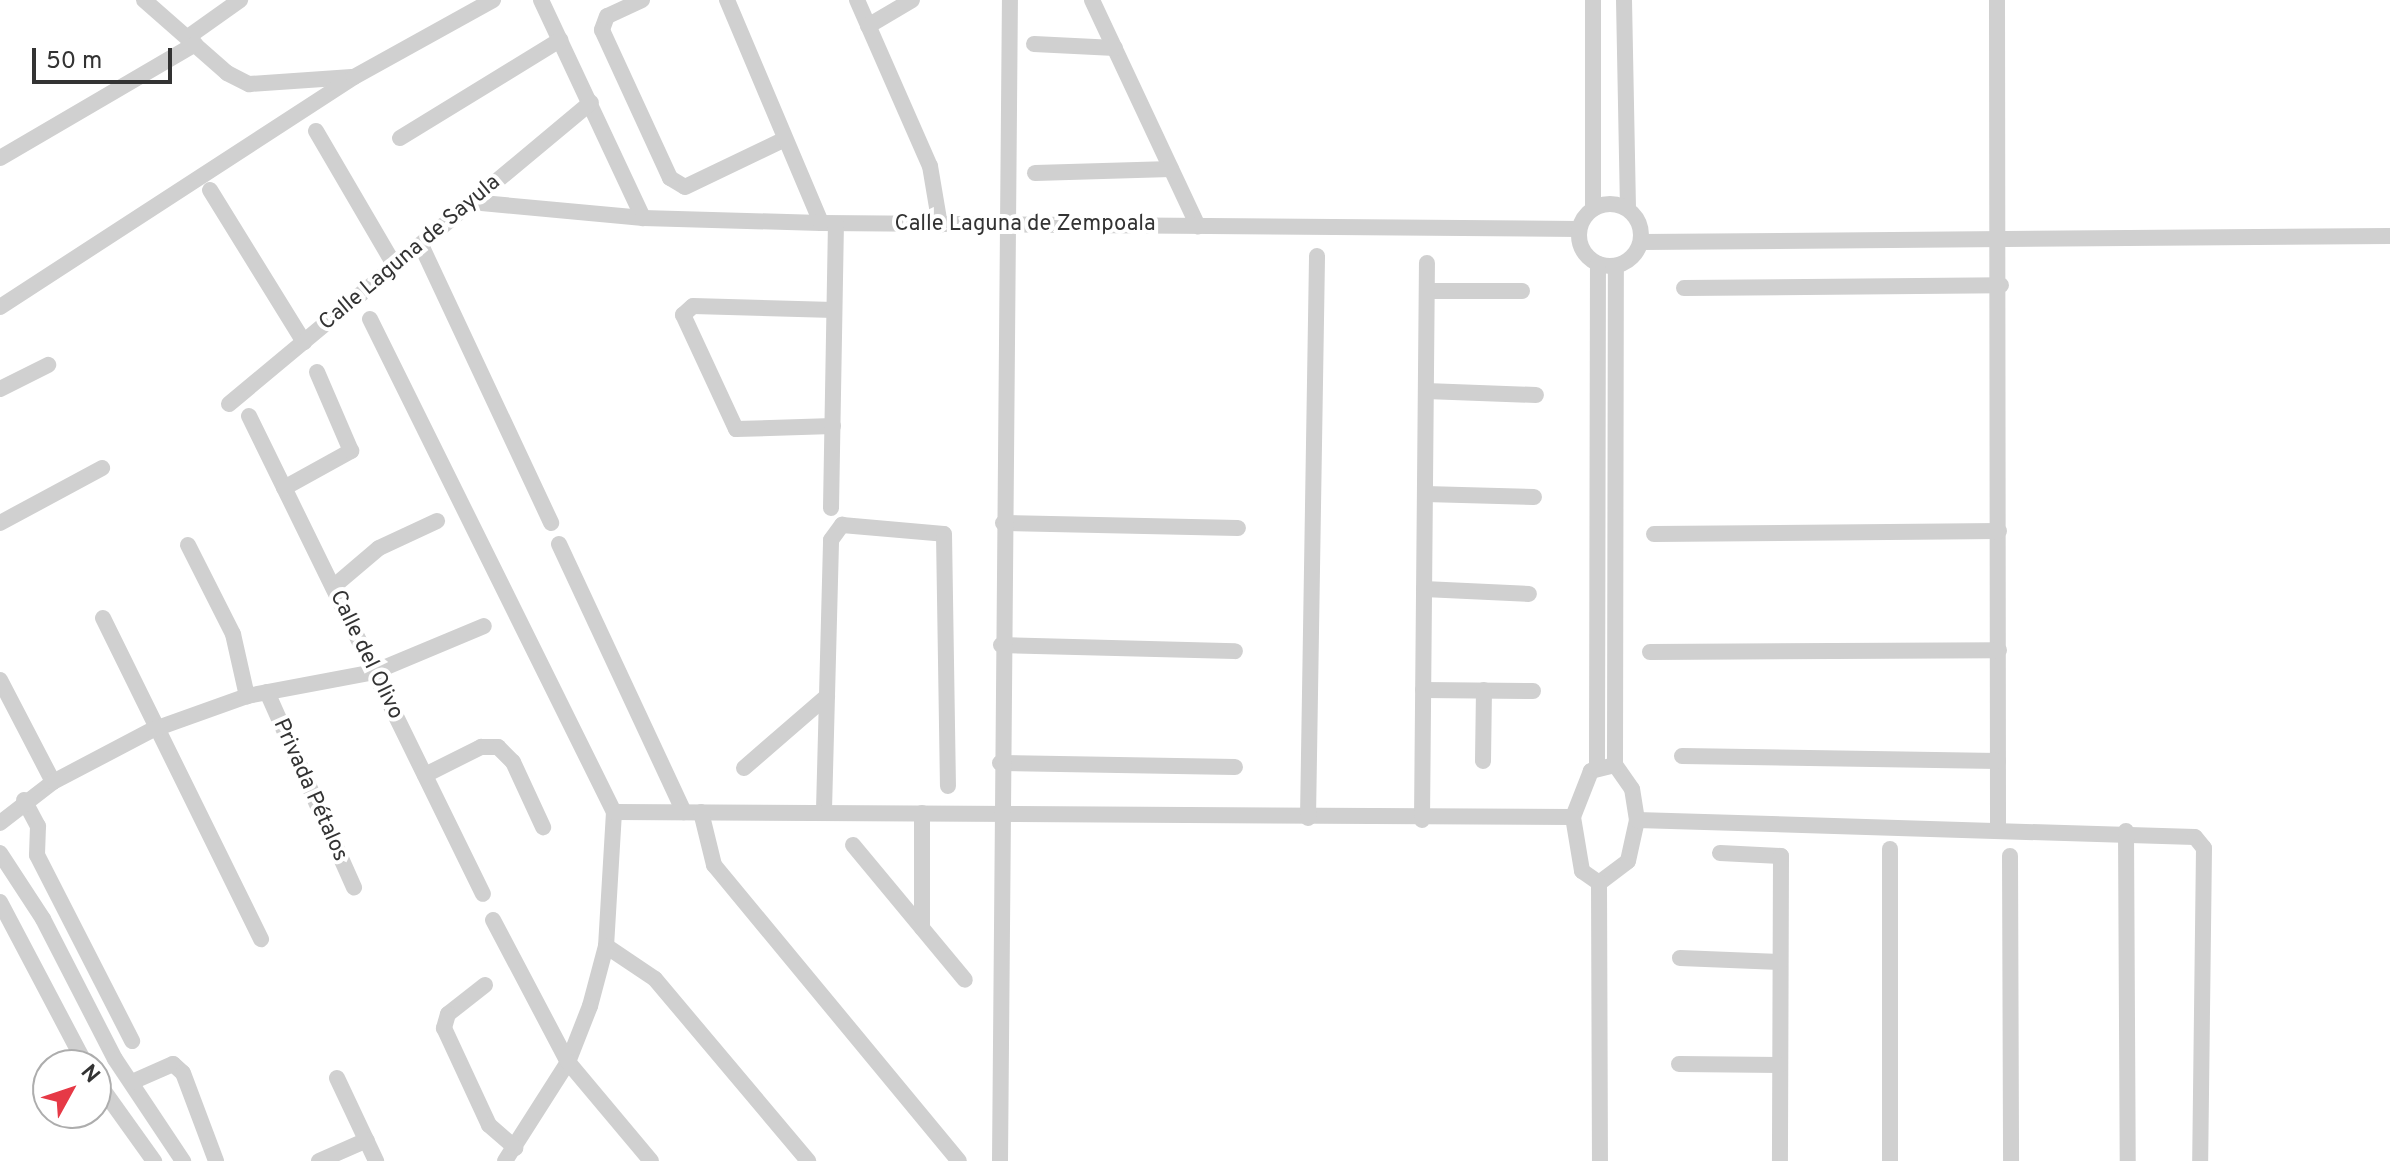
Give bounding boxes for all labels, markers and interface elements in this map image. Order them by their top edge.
scale bar [36,32,176,82]
text: 50 m [46,47,102,77]
street label: Calle Laguna de Sayula [314,170,506,336]
street label: Calle Laguna de Zempoala [894,212,1156,238]
street label: Calle del Olivo [323,586,409,724]
street label: Privada Pétalos [267,715,353,865]
north arrow [32,1049,112,1129]
text: N [74,1060,105,1089]

